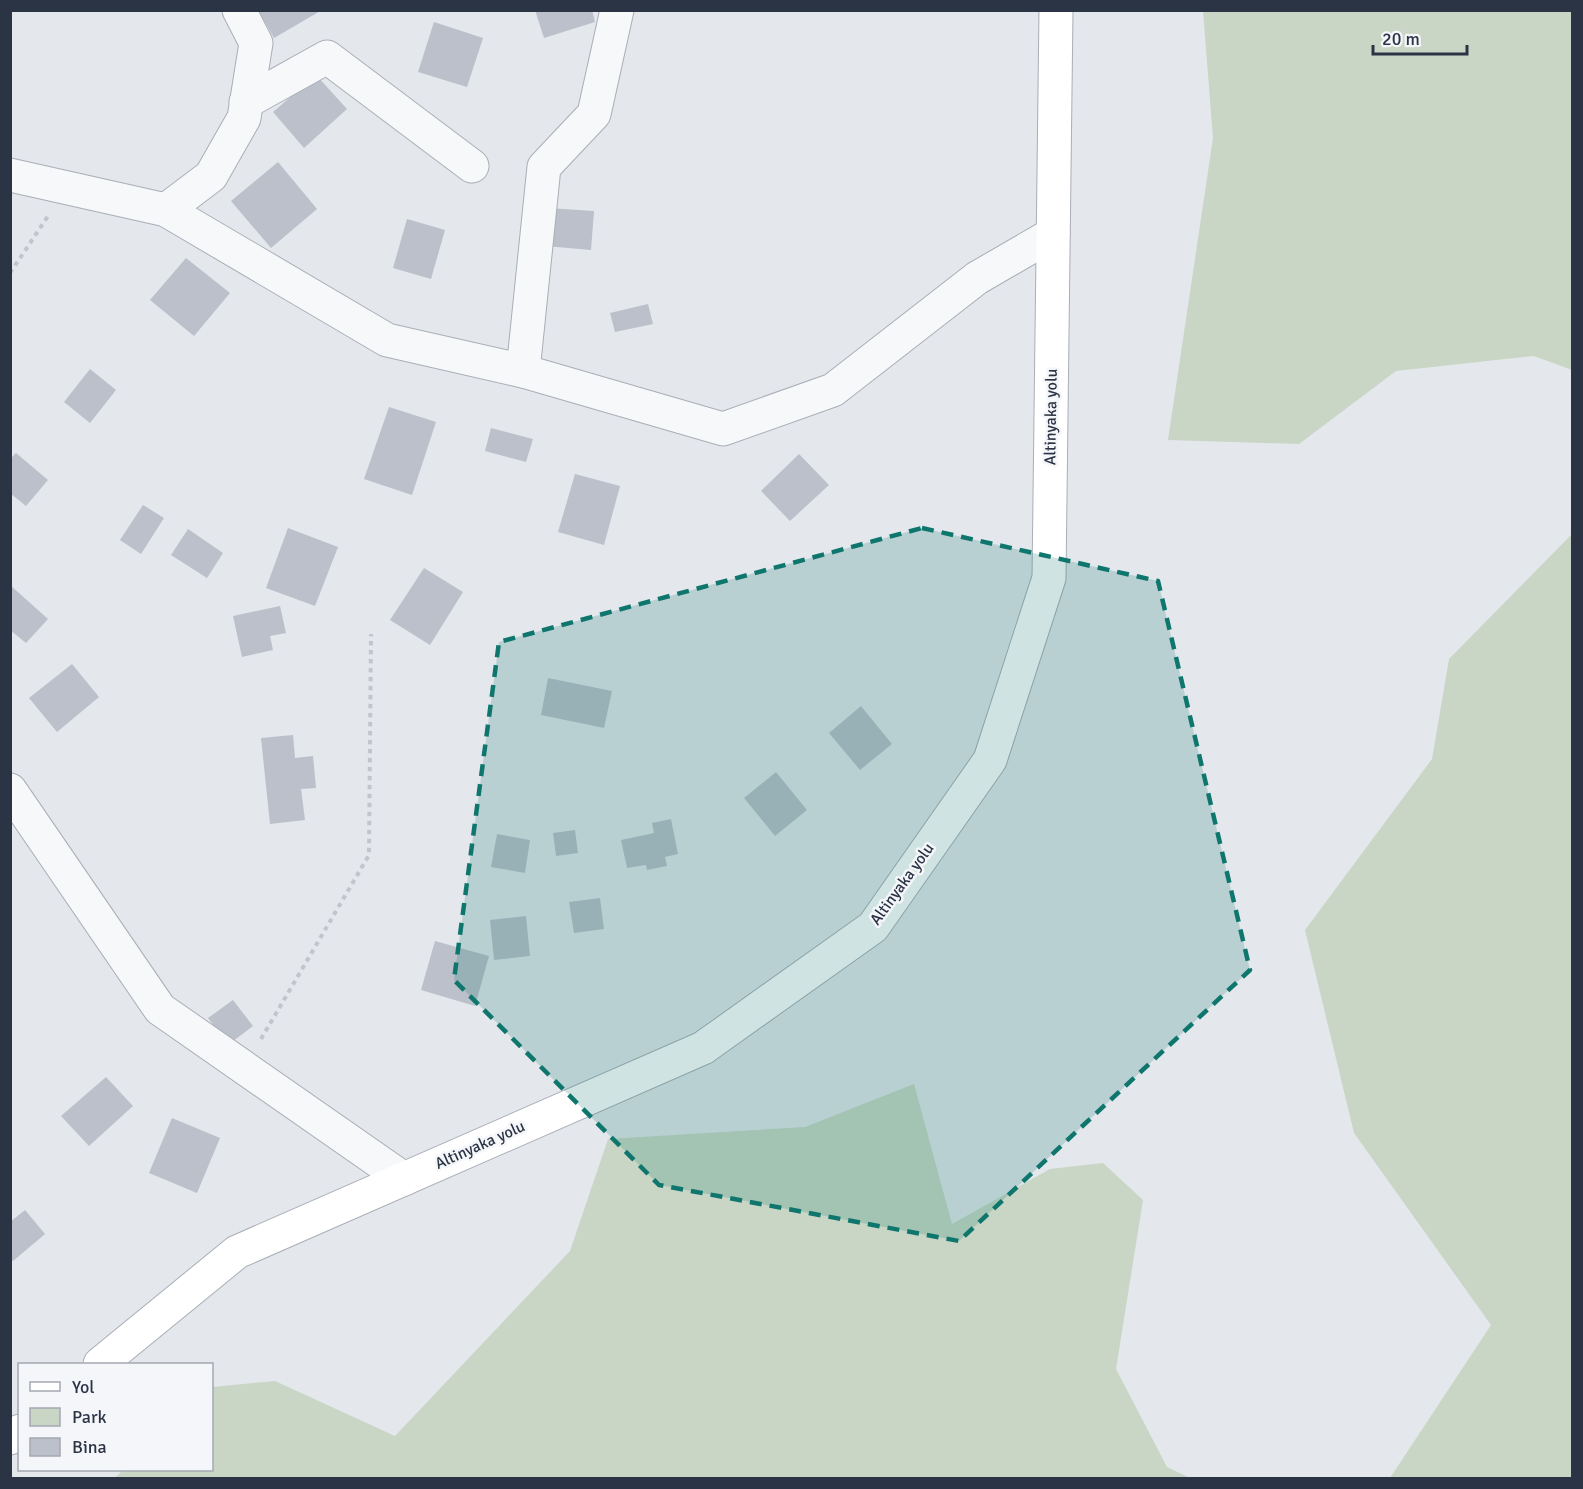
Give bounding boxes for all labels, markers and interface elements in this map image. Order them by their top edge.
scale bar [1373,18,1468,56]
text: 20 m [1382,28,1420,50]
street label: Altinyaka yolu [1040,369,1062,465]
street label: Altinyaka yolu [866,839,938,929]
street label: Altinyaka yolu [432,1116,528,1174]
legend [18,1363,213,1471]
text: Yol [72,1376,95,1398]
text: Park [72,1406,107,1428]
text: Bina [72,1436,107,1458]

